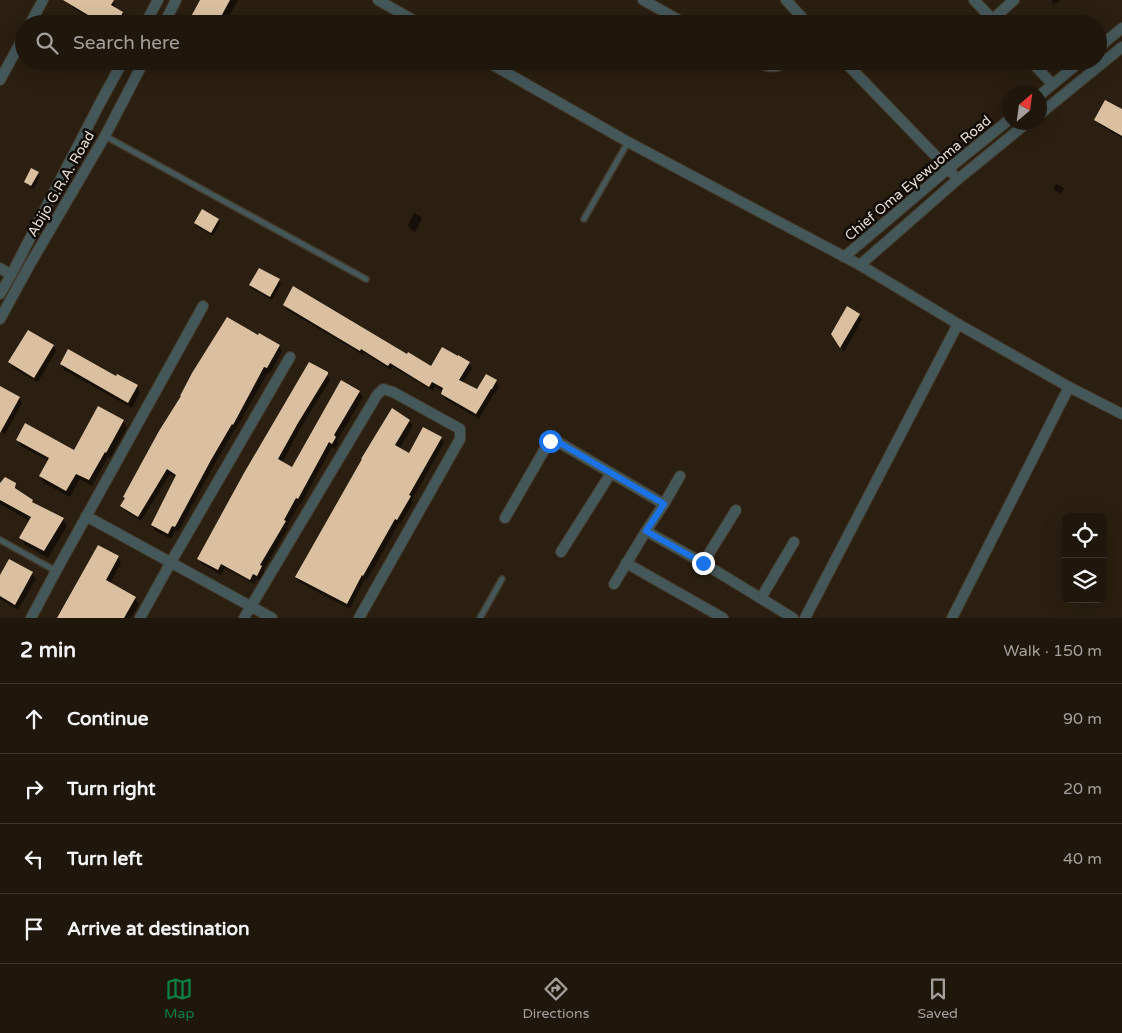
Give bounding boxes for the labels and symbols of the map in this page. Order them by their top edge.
north arrow [1002,85,1047,130]
street label: Chief Oma Eyewuoma Road [841,112,995,244]
street label: Abijo G.R.A. Road [24,128,98,240]
route start [539,430,562,453]
route end [692,552,715,575]

